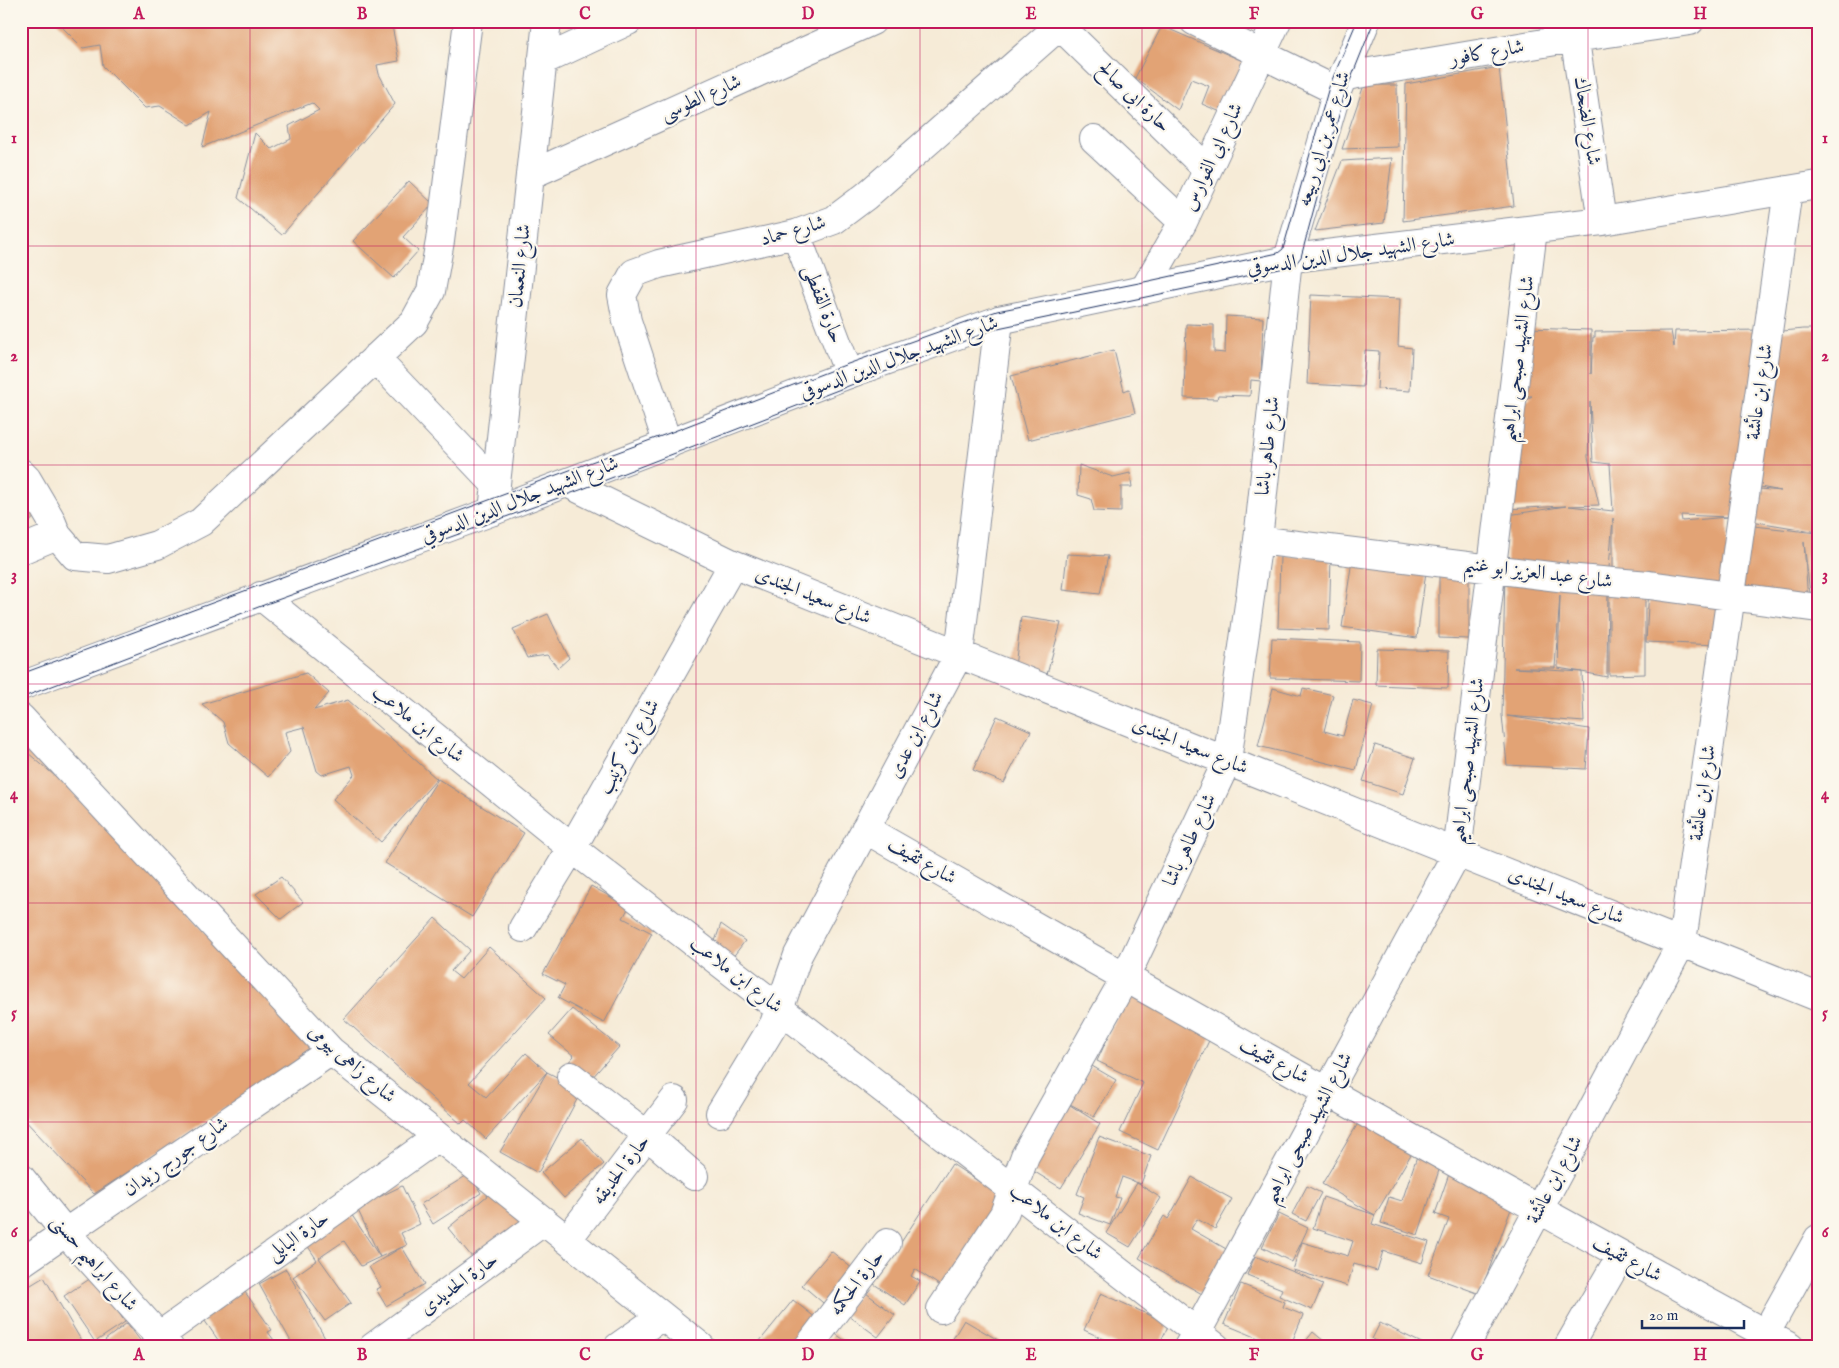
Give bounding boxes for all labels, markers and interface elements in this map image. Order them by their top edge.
text: A [133,5,146,25]
text: B [357,5,368,25]
text: C [579,5,591,25]
text: D [802,5,815,25]
text: E [1025,5,1037,25]
text: F [1249,5,1260,25]
text: G [1471,5,1484,25]
text: H [1693,5,1707,25]
street label: شارع كافور [1446,34,1527,76]
street label: حارة ابى صالح [1090,56,1176,140]
street label: شارع عمر بن ابى ربيعه [1292,68,1360,211]
street label: شارع الطوسى [656,69,747,131]
street label: شارع الضحاك [1564,75,1606,168]
street label: شارع ابى الفوارس [1177,99,1253,217]
text: 1 [11,129,17,149]
text: 1 [1822,129,1828,149]
street label: شارع حماد [757,210,830,256]
street label: شارع النعمان [503,223,541,310]
street label: شارع الشهيد جلال الدين الدسوقي [1245,227,1457,285]
street label: حارة القفطى [797,261,849,347]
street label: شارع الشهيد صبحى ابراهيم [1495,274,1547,445]
street label: شارع الشهيد جلال الدين الدسوقي [796,310,1003,409]
street label: شارع ابن عائشة [1741,342,1783,442]
text: 2 [10,347,18,367]
text: 2 [1821,347,1829,367]
street label: شارع طاهر باشا [1250,395,1290,497]
street label: شارع الشهيد جلال الدين الدسوقي [418,451,624,553]
street label: شارع عبد العزيز ابو غنيم [1461,551,1614,600]
street label: شارع سعيد الجندى [750,561,875,634]
text: 3 [11,566,17,586]
text: 3 [1822,566,1828,586]
street label: شارع الشهيد صبحى ابراهيم [1445,676,1497,847]
street label: شارع ابن ملاعب [364,679,469,772]
street label: شارع ابن عدى [883,687,953,785]
street label: شارع ابن كرنيب [592,695,669,801]
street label: شارع سعيد الجندى [1127,711,1252,784]
street label: شارع ابن عائشة [1684,743,1726,843]
text: 4 [10,785,19,805]
text: 4 [1821,785,1830,805]
street label: شارع طاهر باشا [1158,790,1226,892]
street label: شارع ثقيف [881,831,961,894]
street label: شارع سعيد الجندى [1503,861,1628,934]
street label: شارع ابن ملاعب [682,931,788,1022]
text: 5 [11,1004,17,1024]
text: 5 [1822,1004,1828,1024]
street label: شارع زاهى بيومى [300,1019,401,1112]
street label: شارع ثقيف [1233,1032,1313,1094]
street label: شارع الشهيد صبحى ابراهيم [1258,1048,1364,1211]
street label: شارع جورج زيدان [118,1111,236,1206]
street label: حارة الحديقه [586,1130,656,1210]
street label: شارع ابن عائشة [1521,1131,1592,1231]
street label: شارع ابن ملاعب [1002,1178,1108,1269]
street label: حارة البابلى [262,1205,335,1267]
street label: شارع ابراهيم حسنى [40,1209,143,1321]
text: 6 [11,1223,19,1243]
text: 6 [1822,1223,1830,1243]
street label: شارع ثقيف [1586,1230,1666,1292]
street label: حارة الحكمه [824,1245,890,1321]
street label: حارة الحديدى [415,1247,503,1321]
scale bar [1642,1298,1744,1330]
text: 20 m [1649,1306,1679,1325]
text: A [133,1346,146,1366]
text: B [357,1346,368,1366]
text: C [579,1346,591,1366]
text: D [802,1346,815,1366]
text: E [1025,1346,1037,1366]
text: F [1249,1346,1260,1366]
text: G [1471,1346,1484,1366]
text: H [1693,1346,1707,1366]

